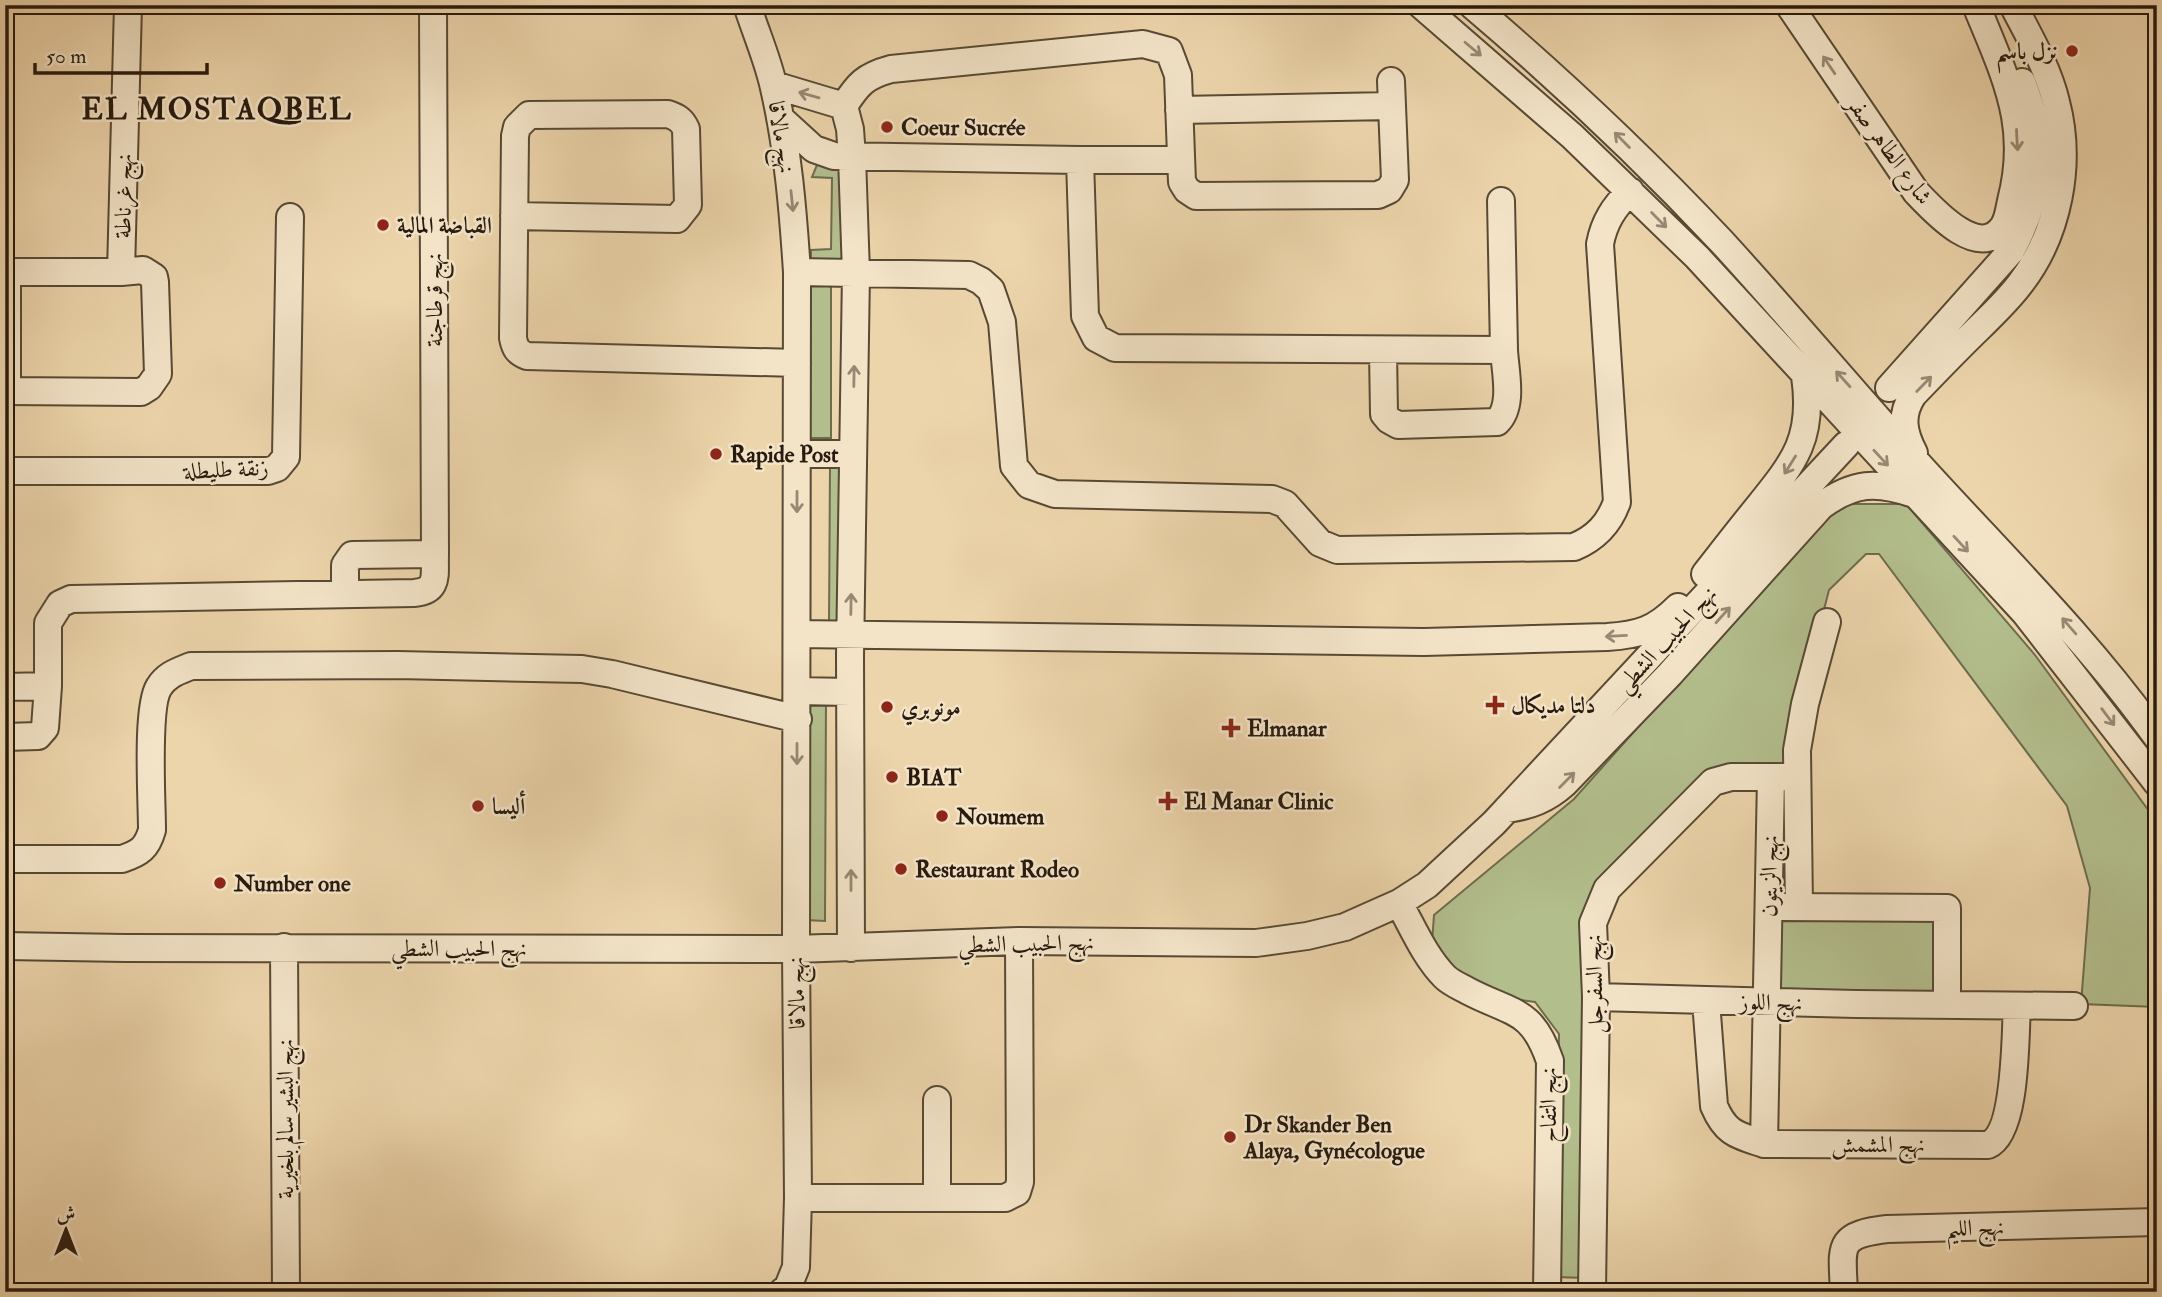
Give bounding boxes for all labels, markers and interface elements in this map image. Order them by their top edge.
scale bar [35,32,206,76]
place label: نزل باسم [1996,37,2058,74]
one-way arrow [1464,41,1482,57]
text: 50 m [46,43,87,70]
marker: نزل باسم [2064,43,2080,59]
one-way arrow [1822,56,1836,75]
one-way arrow [798,88,820,101]
street label: شارع الطاهر صفر [1835,89,1939,213]
district label: EL MOSTAQBEL [81,91,353,128]
street label: نهج مالاقا [756,99,802,176]
place label: Coeur Sucrée [901,113,1026,142]
marker: Coeur Sucrée [879,119,895,135]
one-way arrow [2010,128,2023,151]
one-way arrow [1613,132,1630,149]
street label: نهج غرناطة [108,153,145,239]
one-way arrow [785,189,798,212]
place label: القباضة المالية [397,211,492,240]
one-way arrow [1650,211,1667,228]
marker: القباضة المالية [375,217,391,233]
street label: نهج قرطاجنة [420,253,455,347]
one-way arrow [847,365,861,388]
one-way arrow [1835,370,1851,388]
one-way arrow [1915,376,1932,393]
place label: Rapide Post [730,440,839,470]
marker: Rapide Post [708,446,724,462]
one-way arrow [1872,449,1889,466]
street label: زنقة طليطلة [182,453,269,486]
one-way arrow [1783,454,1797,474]
one-way arrow [790,490,804,513]
one-way arrow [1952,535,1969,552]
street label: نهج الحبيب الشطي [1609,580,1728,704]
one-way arrow [844,592,857,615]
one-way arrow [1715,606,1731,624]
one-way arrow [2061,617,2077,635]
one-way arrow [1605,630,1628,643]
place label: دلتا مديكال [1511,691,1596,720]
place label: مونوبري [901,693,961,726]
marker: دلتا مديكال [1485,695,1505,715]
marker: مونوبري [879,699,895,715]
one-way arrow [2100,707,2115,726]
place label: Elmanar [1247,714,1327,743]
marker: Elmanar [1221,718,1241,738]
one-way arrow [790,742,804,765]
place label: BIAT [906,763,962,792]
marker: BIAT [884,769,900,785]
one-way arrow [1559,772,1576,789]
place label: El Manar Clinic [1184,787,1334,816]
place label: أليسا [492,790,526,821]
marker: El Manar Clinic [1158,791,1178,811]
marker: أليسا [470,798,486,814]
place label: Noumem [955,802,1044,831]
marker: Noumem [934,808,950,824]
street label: نهج الزيتون [1754,835,1791,917]
place label: Restaurant Rodeo [915,855,1079,884]
marker: Restaurant Rodeo [893,861,909,877]
place label: Number one [233,869,351,898]
one-way arrow [844,869,858,892]
marker: Number one [212,875,228,891]
street label: نهج الحبيب الشطي [958,928,1094,966]
street label: نهج الحبيب الشطي [391,934,527,970]
street label: نهج السفرجل [1579,934,1616,1034]
street label: نهج مالاقا [781,956,818,1030]
street label: نهج اللوز [1737,987,1803,1024]
street label: نهج البشير سالم بلخيرية [271,1039,306,1199]
street label: نهج التفاح [1534,1067,1569,1143]
place label: Dr Skander Ben Alaya, Gynécologue [1243,1110,1425,1166]
marker: Dr Skander Ben Alaya, Gynécologue [1222,1129,1238,1145]
street label: نهج المشمش [1831,1130,1925,1165]
north arrow [32,1196,102,1266]
text: ش [57,1202,75,1226]
street label: نهج الليم [1946,1212,2005,1251]

